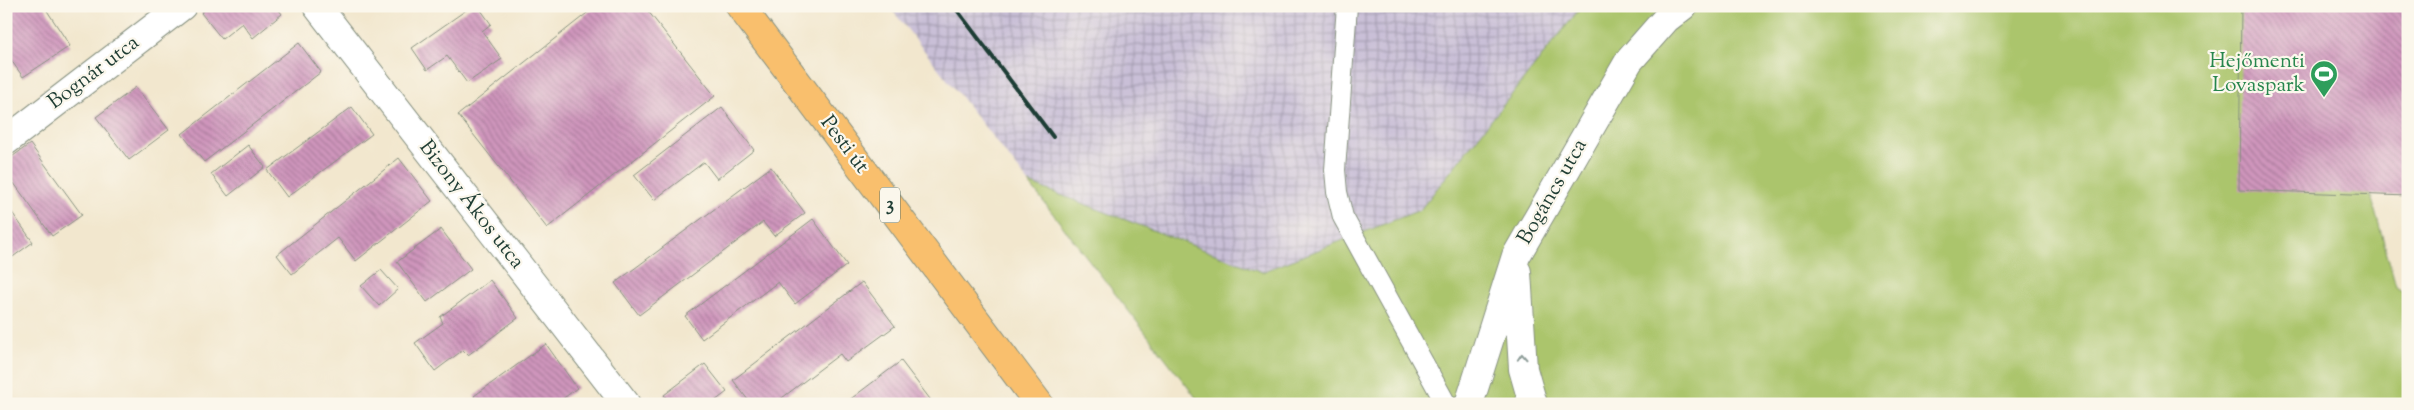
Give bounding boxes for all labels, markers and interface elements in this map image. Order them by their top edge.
street label: Bognár utca [42,28,146,117]
place label: Hejőmenti Lovaspark [2209,47,2306,101]
sports icon: Hejőmenti Lovaspark [2309,59,2339,98]
street label: Pesti út [812,110,876,180]
street label: Bogáncs utca [1511,133,1596,250]
street label: Bizony Ákos utca [411,134,531,276]
road number: 3 [880,188,900,222]
one-way arrow [1517,352,1528,360]

